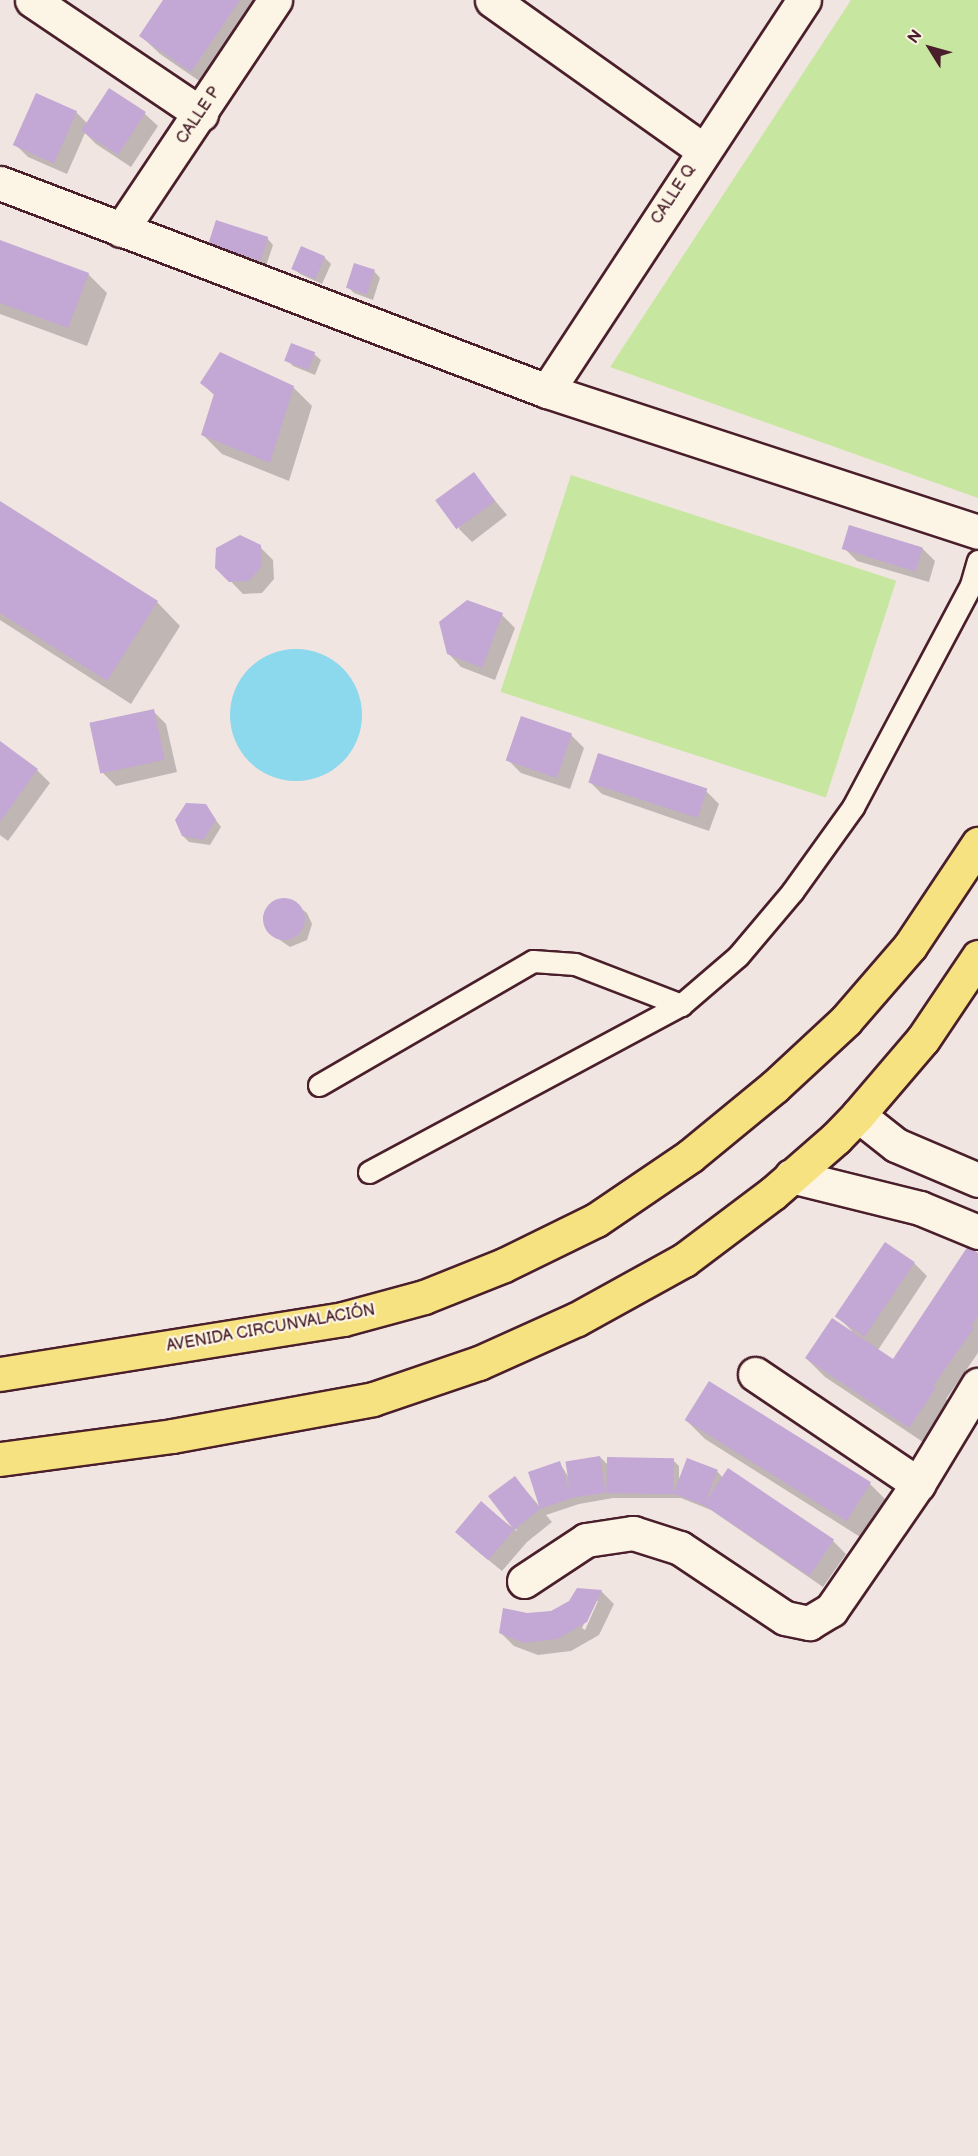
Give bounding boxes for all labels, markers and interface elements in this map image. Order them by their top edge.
north arrow [900,18,960,78]
text: N [904,26,926,47]
street label: CALLE P [173,84,225,148]
street label: CALLE Q [648,162,700,228]
street label: AVENIDA CIRCUNVALACIÓN [165,1301,377,1357]

